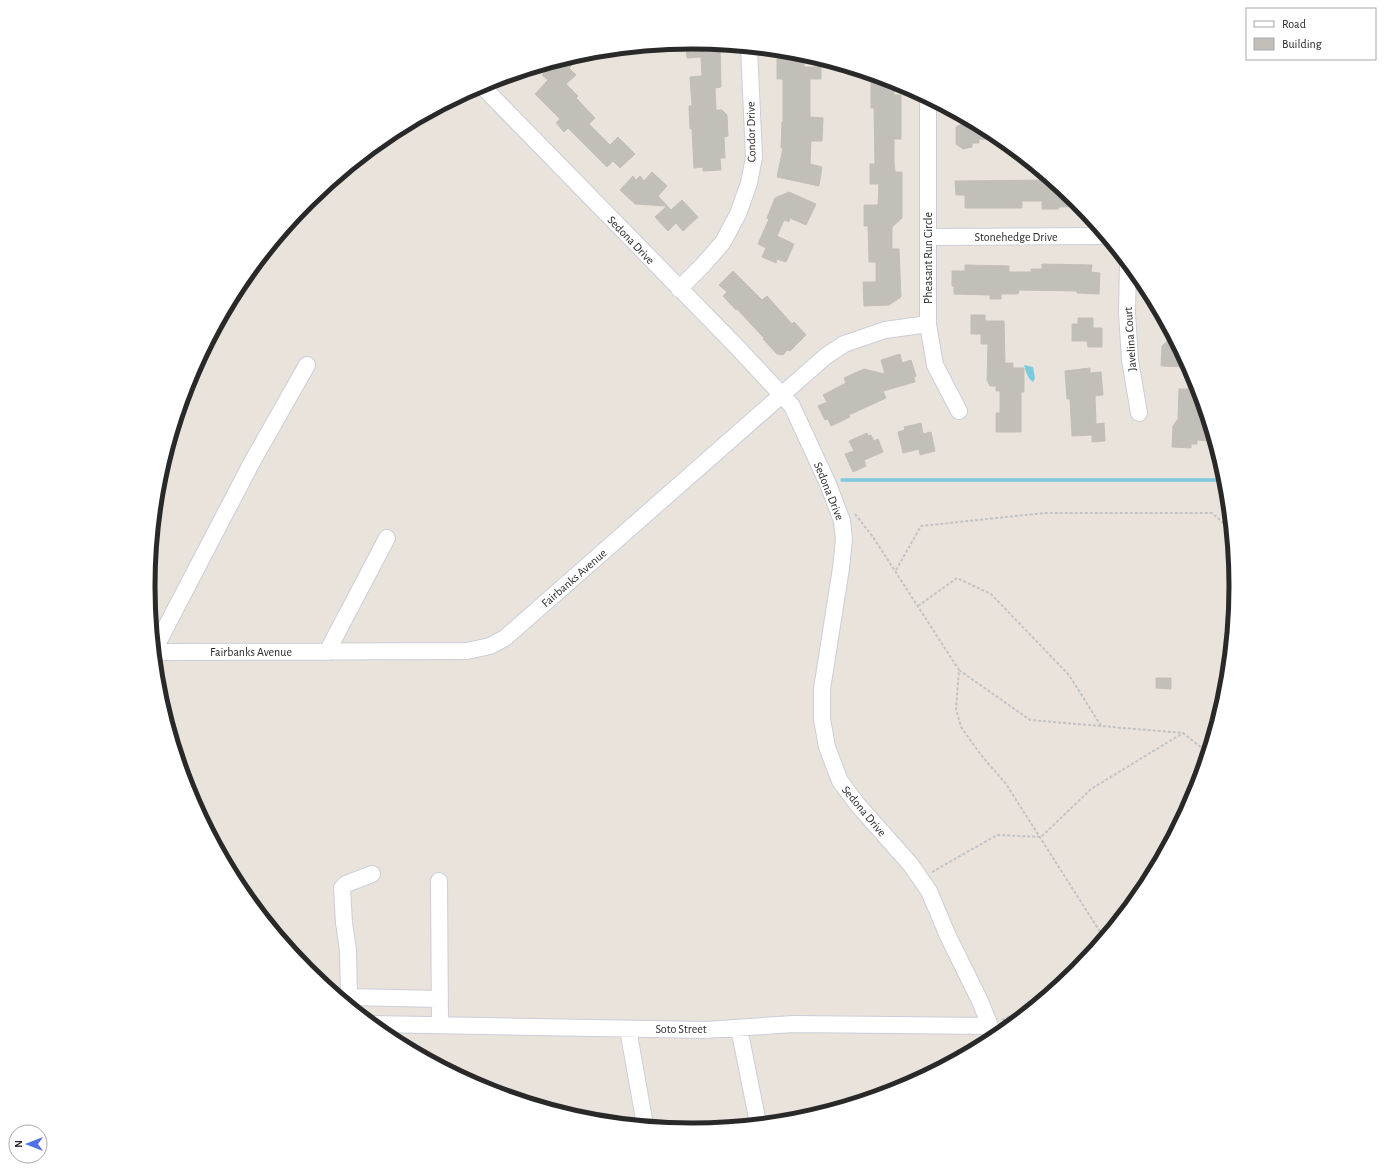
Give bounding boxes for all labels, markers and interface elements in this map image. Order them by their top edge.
legend [1246,8,1376,60]
text: Road [1282,18,1306,30]
text: Building [1282,38,1322,50]
street label: Condor Drive [744,102,758,162]
street label: Pheasant Run Circle [922,212,934,304]
street label: Sedona Drive [605,214,657,266]
street label: Stonehedge Drive [974,231,1058,243]
street label: Javelina Court [1122,306,1138,372]
street label: Sedona Drive [812,460,846,522]
street label: Fairbanks Avenue [539,547,609,609]
street label: Fairbanks Avenue [210,646,292,658]
street label: Sedona Drive [840,784,888,838]
street label: Soto Street [655,1023,707,1035]
north arrow [8,1124,48,1164]
text: N [13,1140,24,1148]

